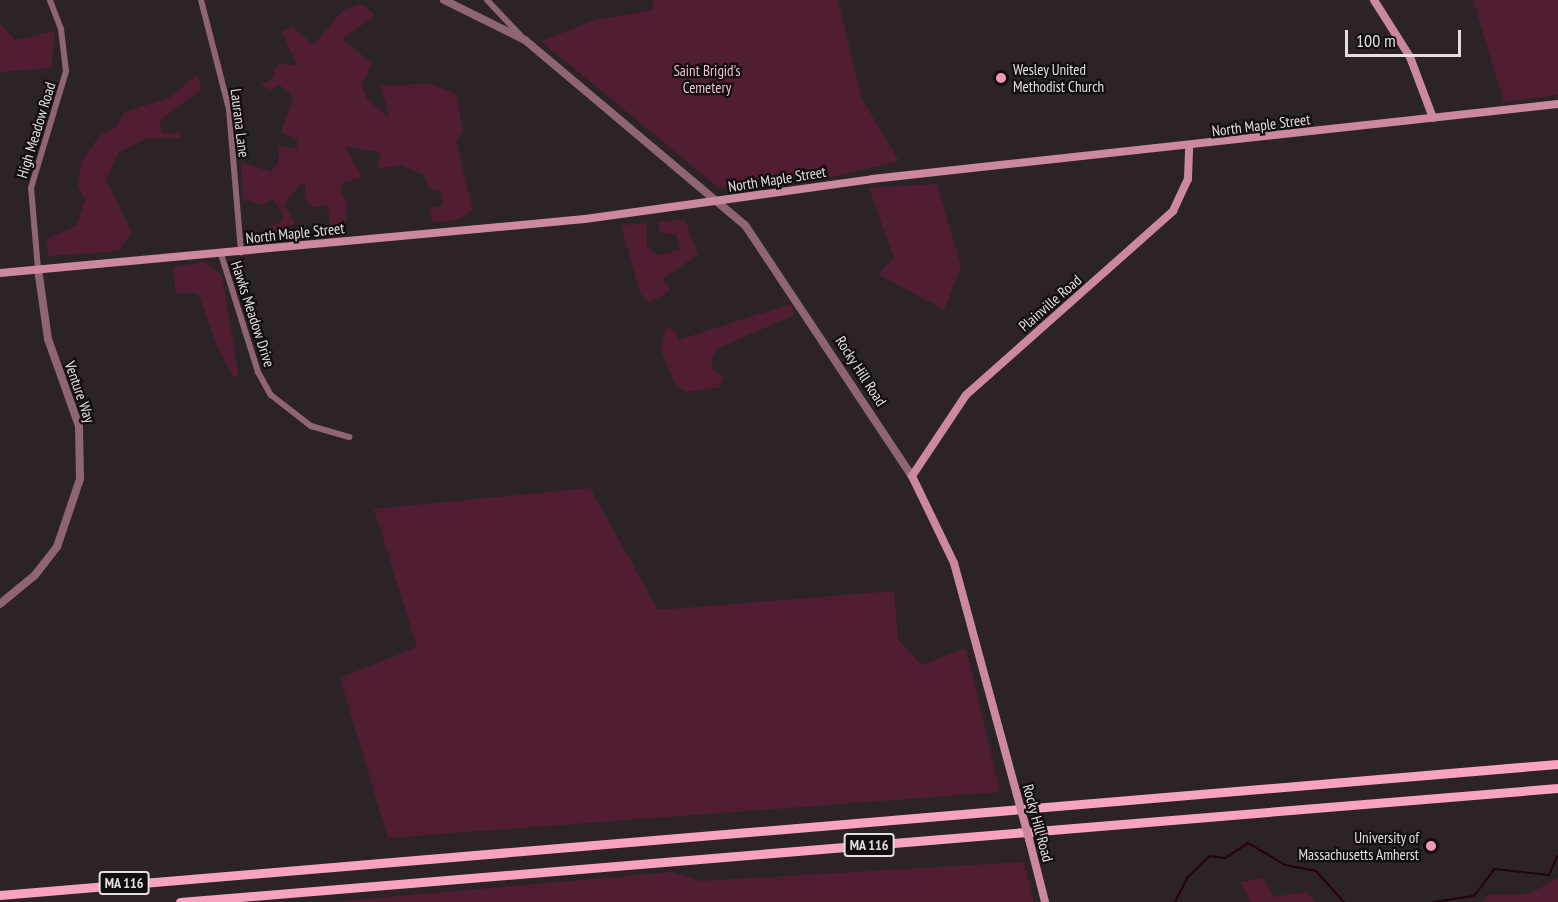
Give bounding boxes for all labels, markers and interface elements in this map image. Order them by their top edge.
scale bar [1348,18,1464,56]
text: 100 m [1356,29,1396,52]
place label: Wesley United Methodist Church [1013,60,1104,95]
park label: Saint Brigid's Cemetery [673,61,741,96]
marker: Wesley United Methodist Church [994,71,1008,85]
street label: High Meadow Road [13,80,59,180]
street label: Laurana Lane [227,88,253,158]
street label: North Maple Street [1211,110,1311,140]
street label: North Maple Street [727,162,827,196]
street label: North Maple Street [245,219,345,247]
street label: Hawks Meadow Drive [227,259,279,369]
street label: Plainville Road [1015,271,1085,335]
street label: Rocky Hill Road [832,332,890,410]
street label: Venture Way [61,359,99,425]
street label: Rocky Hill Road [1019,782,1057,864]
place label: University of Massachusetts Amherst [1298,828,1419,863]
road number: MA 116 [842,834,896,856]
marker: University of Massachusetts Amherst [1424,839,1438,853]
road number: MA 116 [97,872,151,894]

